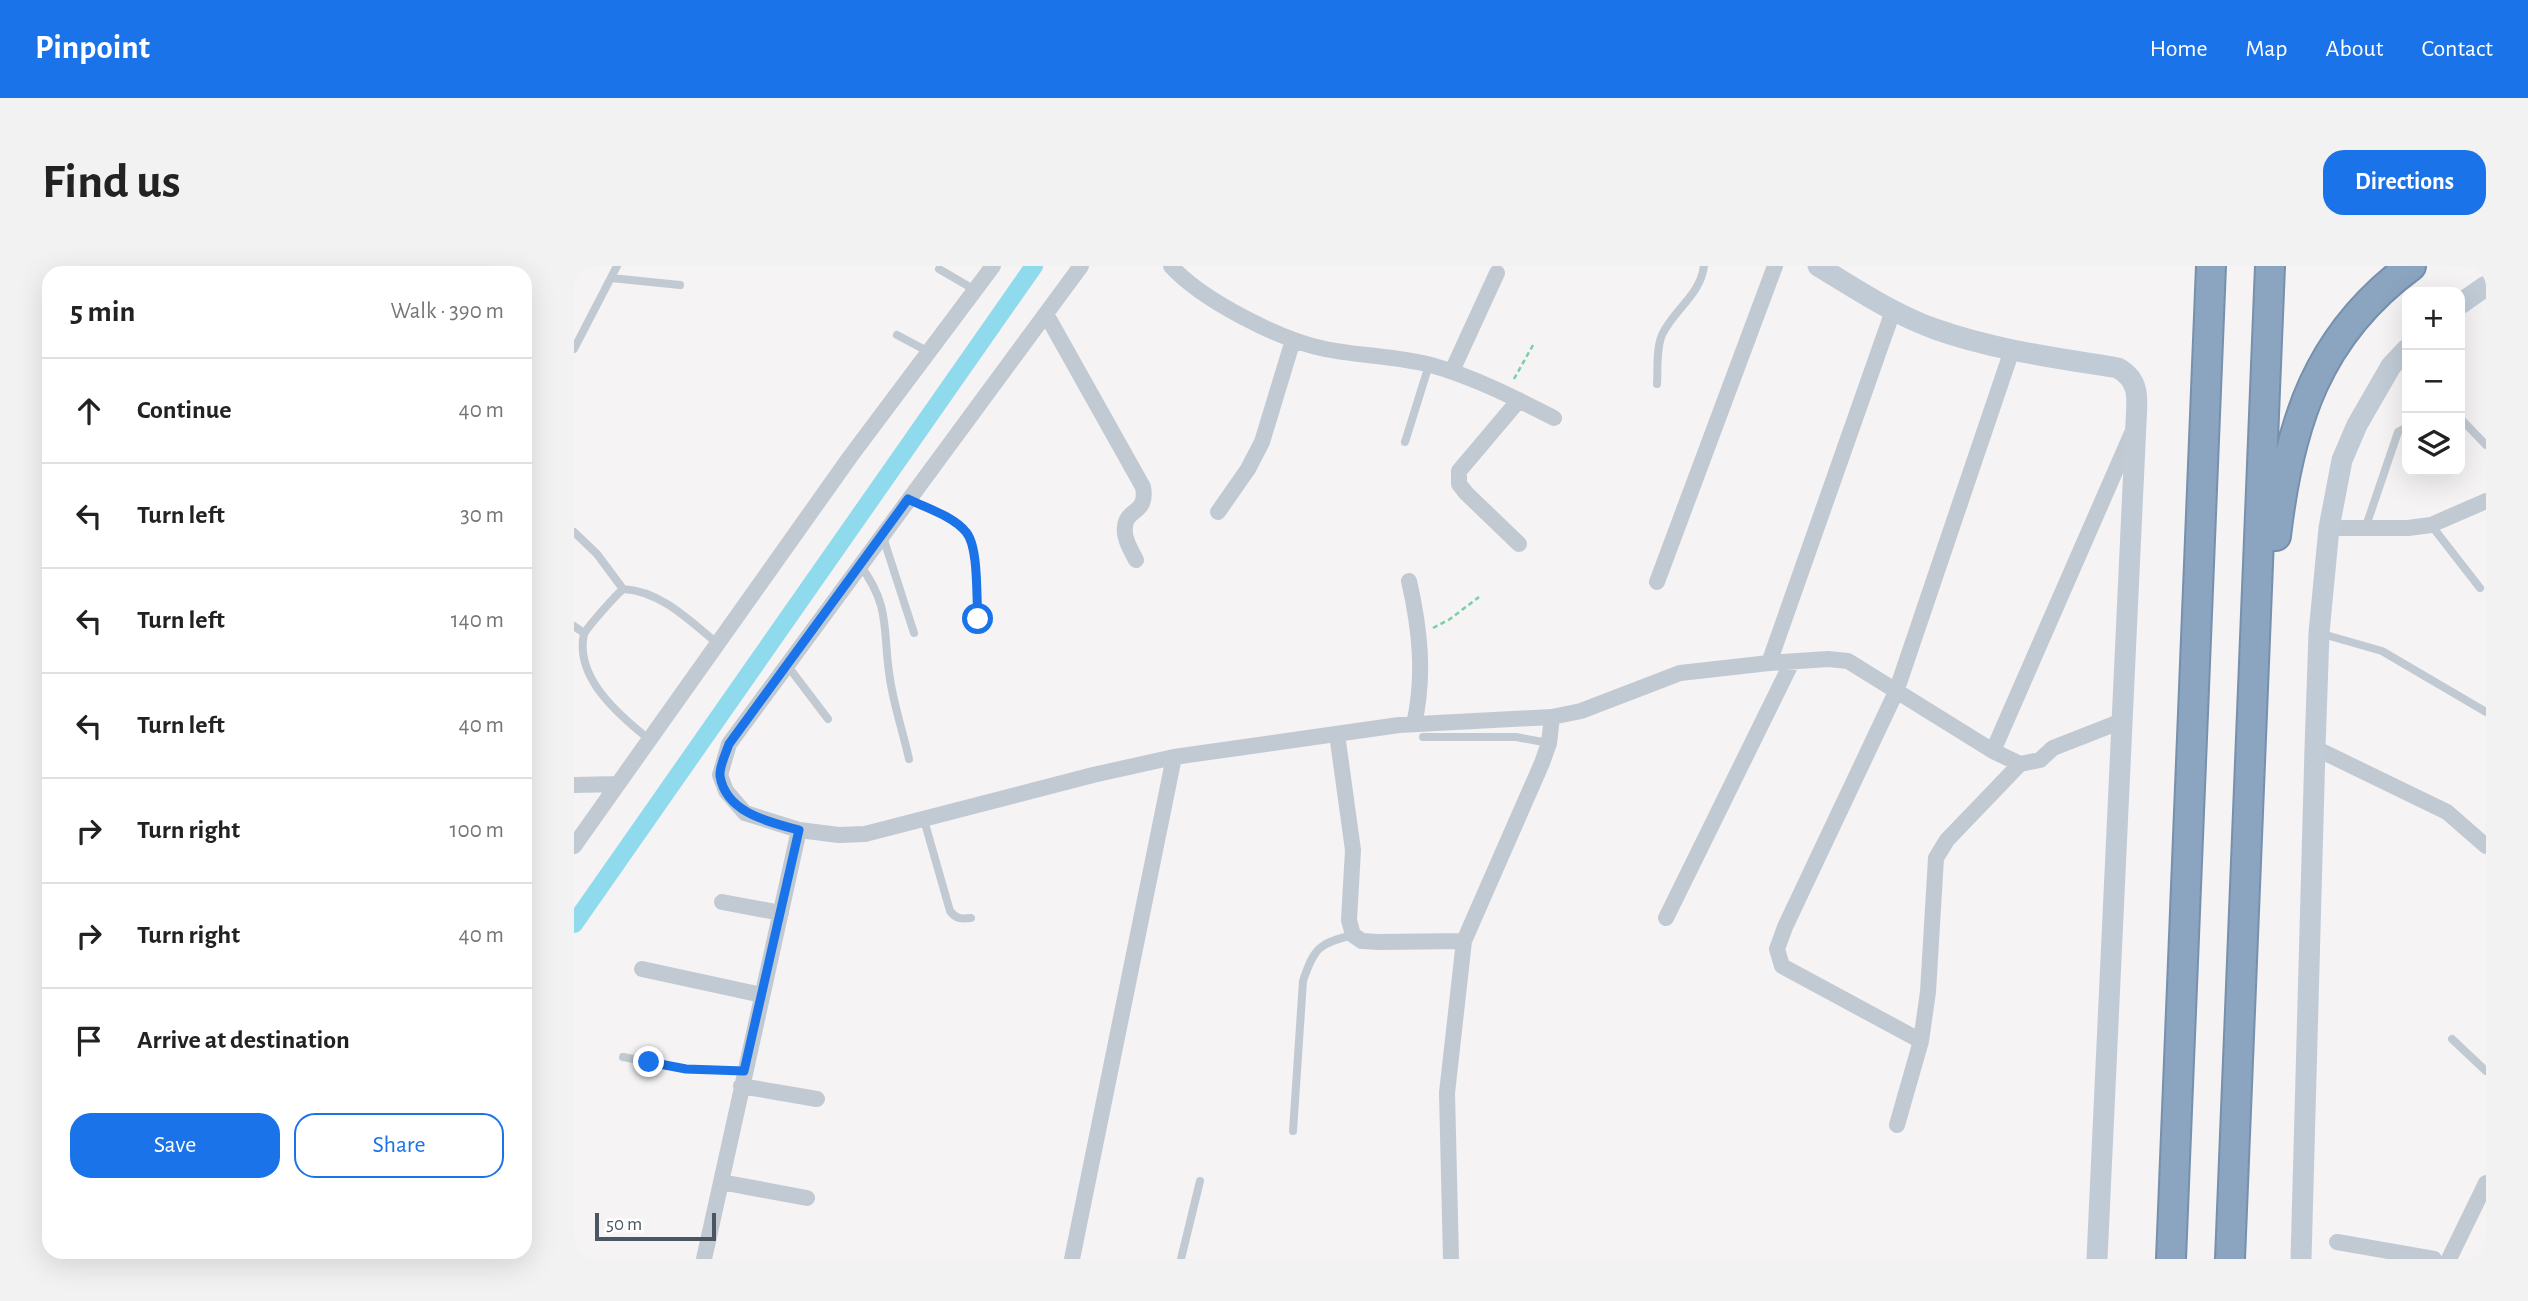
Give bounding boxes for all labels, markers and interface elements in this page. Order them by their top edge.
text: Pinpoint [35,32,150,65]
text: Home [2150,37,2208,61]
text: Map [2246,37,2288,61]
text: About [2326,37,2383,61]
text: Contact [2421,37,2493,61]
button: Directions [2323,150,2486,215]
text: Find us [42,158,181,207]
map controls [2402,287,2465,476]
button: + [2402,287,2465,350]
text: 5 min [70,297,135,327]
text: Walk · 390 m [390,300,504,323]
button: − [2402,350,2465,413]
icon: ahead [70,392,108,430]
text: Continue [137,397,232,423]
text: 40 m [459,399,504,422]
button: layers [2402,413,2465,476]
icon: left [70,497,108,535]
text: Turn left [137,502,225,528]
text: 30 m [460,504,504,527]
icon: left [70,602,108,640]
route start [962,603,993,634]
text: Turn left [137,607,225,633]
text: 140 m [451,609,504,632]
icon: left [70,707,108,745]
text: Turn left [137,712,225,738]
text: 40 m [459,714,504,737]
icon: right [70,812,108,850]
text: Turn right [137,817,240,843]
text: 100 m [450,819,504,842]
icon: right [70,917,108,955]
text: Turn right [137,922,240,948]
text: 40 m [459,924,504,947]
icon: arrive [70,1022,108,1060]
text: Arrive at destination [137,1027,350,1053]
route end [633,1046,664,1077]
button: Save [70,1113,280,1178]
button: Share [294,1113,504,1178]
scale bar [595,1210,716,1242]
text: 50 m [606,1215,642,1234]

